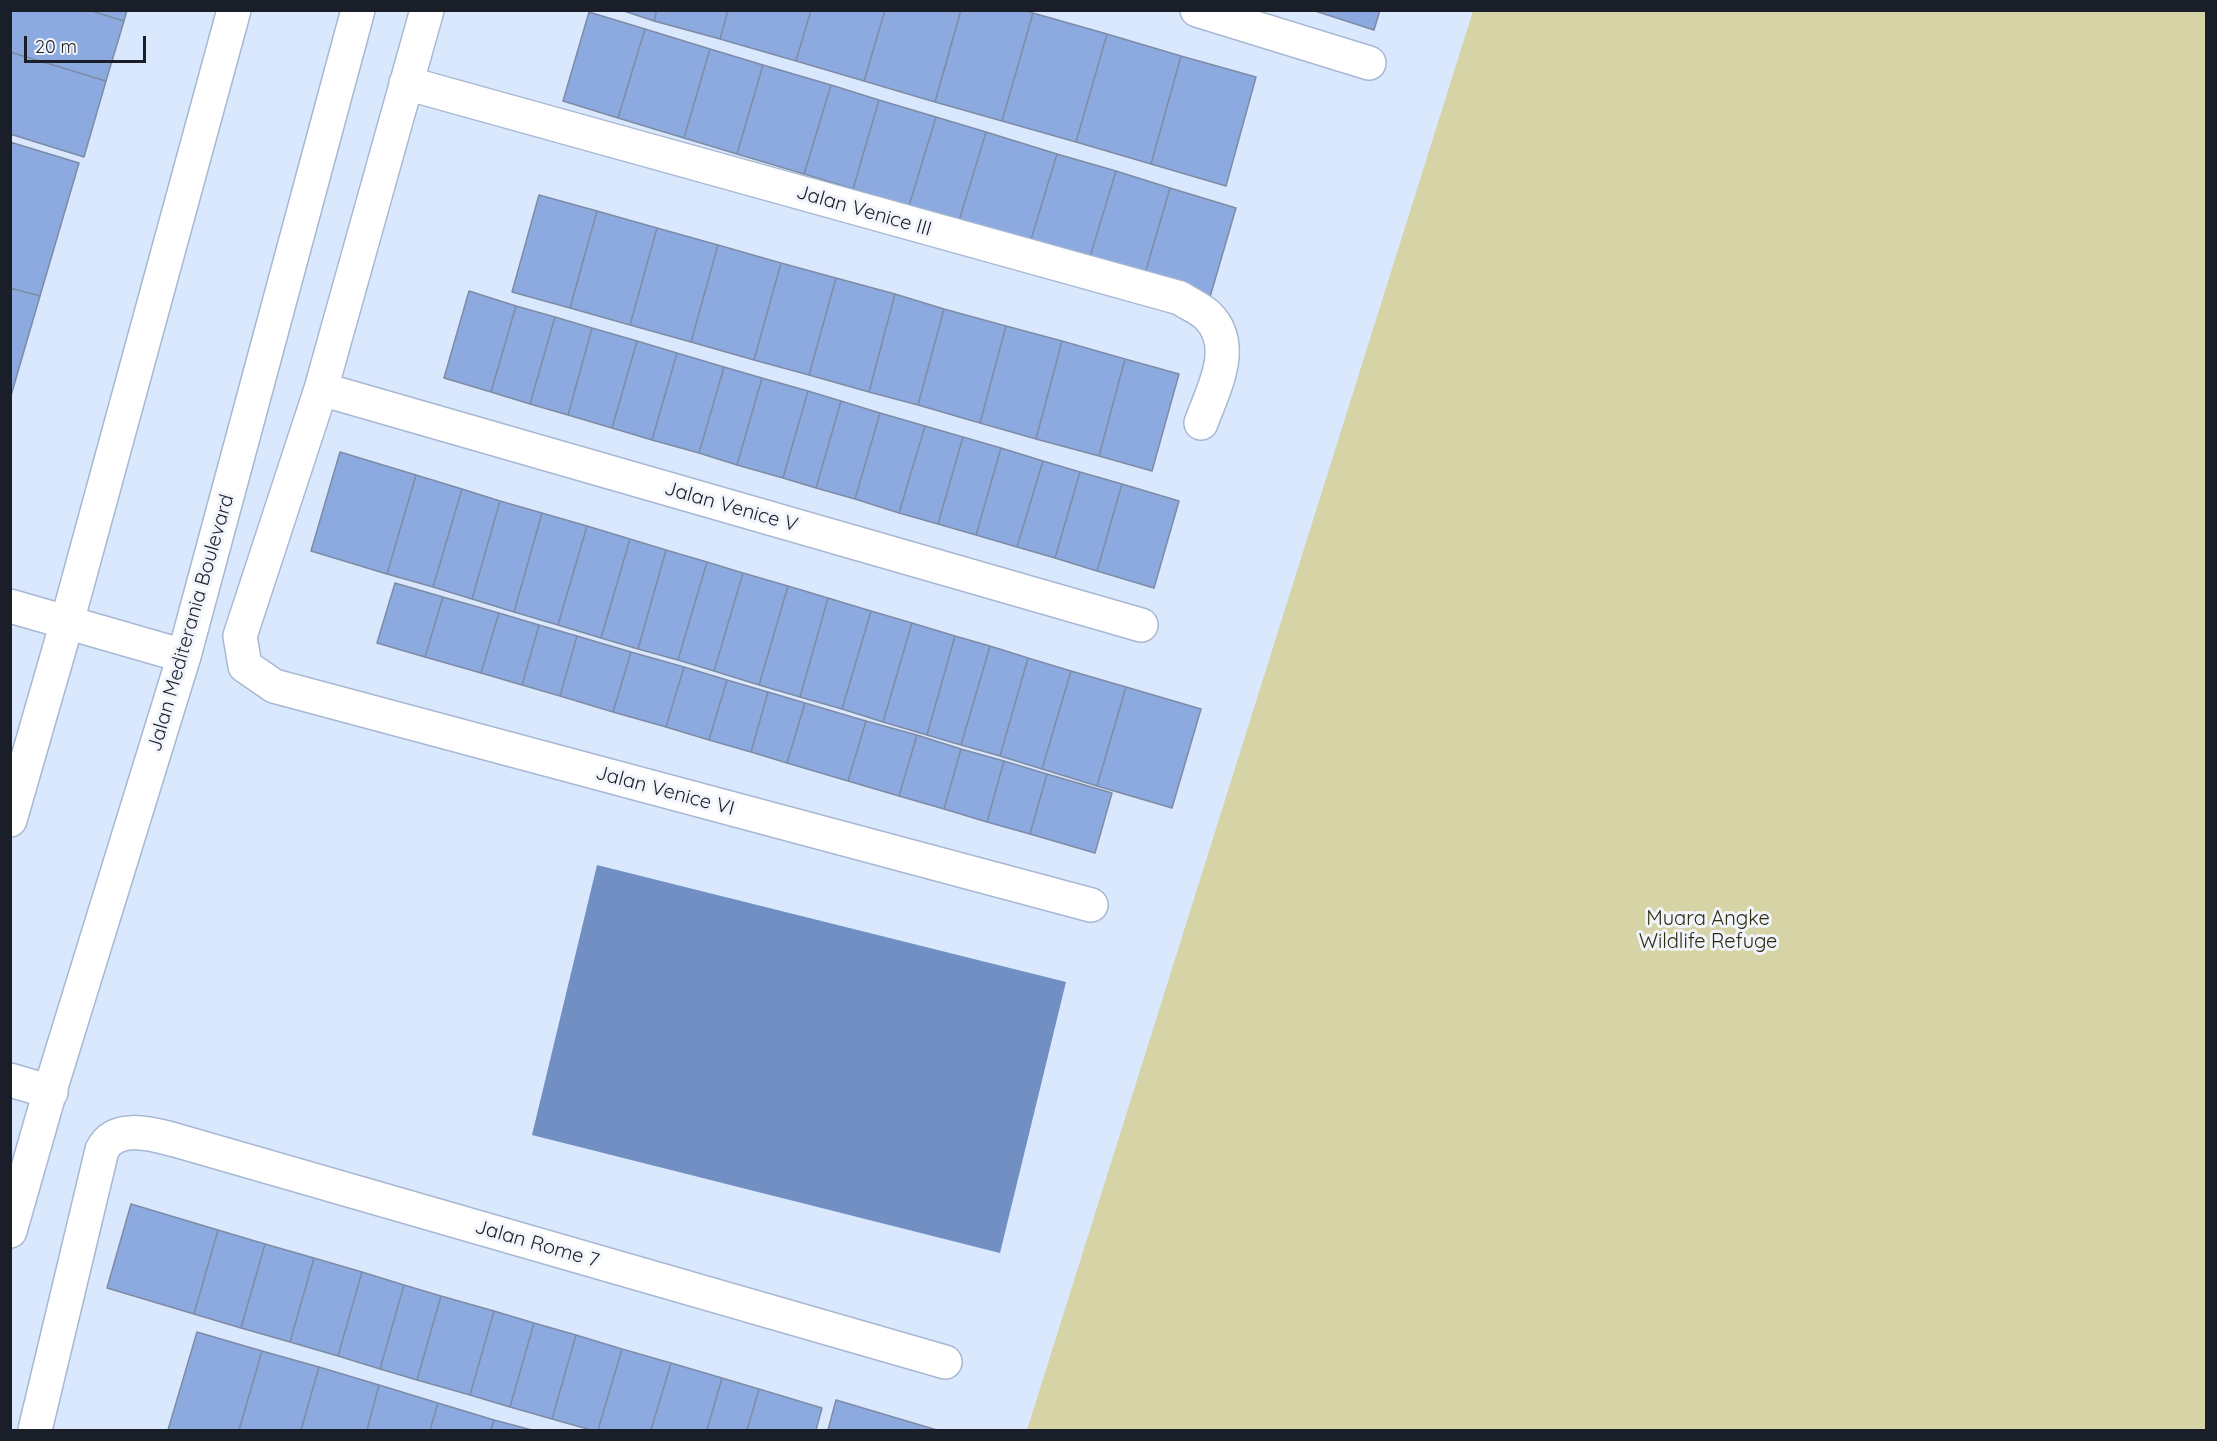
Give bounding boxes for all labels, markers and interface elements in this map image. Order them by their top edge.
scale bar [27,24,148,62]
text: 20 m [35,35,77,58]
street label: Jalan Venice III [794,180,934,242]
street label: Jalan Venice V [662,476,800,538]
street label: Jalan Mediterania Boulevard [143,492,239,754]
street label: Jalan Venice VI [593,761,737,821]
park label: Muara Angke Wildlife Refuge [1639,907,1777,954]
street label: Jalan Rome 7 [472,1215,602,1273]

